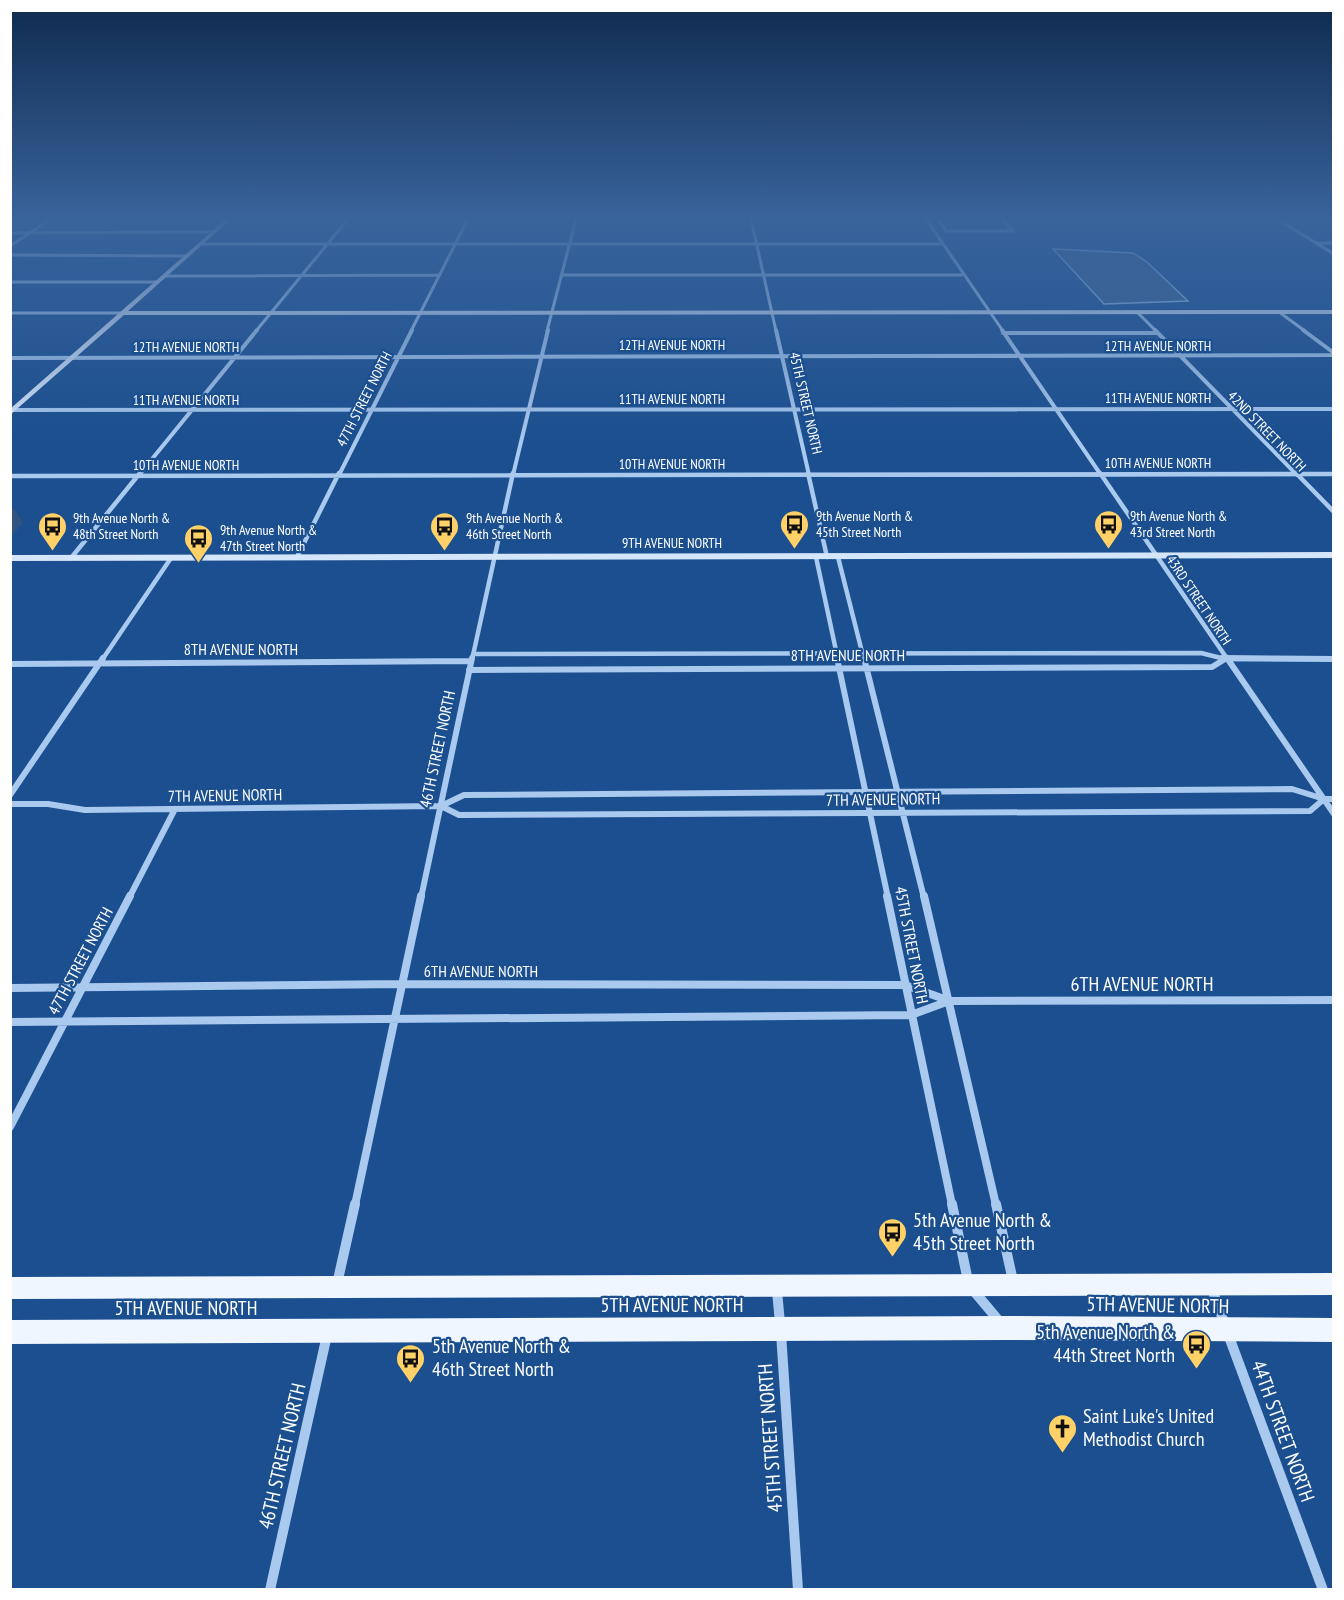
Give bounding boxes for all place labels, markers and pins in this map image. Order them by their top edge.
place label: 9th Avenue North & 45th Street North [816,507,913,541]
place label: 9th Avenue North & 43rd Street North [1130,507,1227,541]
bus stop icon: 9th Avenue North & 45th Street North [779,508,811,550]
bus stop icon: 9th Avenue North & 43rd Street North [1093,508,1125,550]
place label: 9th Avenue North & 48th Street North [73,509,170,543]
place label: 9th Avenue North & 46th Street North [466,509,563,543]
bus stop icon: 9th Avenue North & 48th Street North [36,510,68,552]
bus stop icon: 9th Avenue North & 46th Street North [429,510,461,552]
place label: 9th Avenue North & 47th Street North [220,521,317,555]
bus stop icon: 9th Avenue North & 47th Street North [183,522,215,564]
place label: 5th Avenue North & 45th Street North [913,1207,1052,1256]
bus stop icon: 5th Avenue North & 45th Street North [876,1216,908,1258]
place label: 5th Avenue North & 44th Street North [1036,1319,1175,1368]
bus stop icon: 5th Avenue North & 44th Street North [1180,1328,1212,1370]
place label: 5th Avenue North & 46th Street North [432,1333,571,1382]
bus stop icon: 5th Avenue North & 46th Street North [395,1342,427,1384]
place label: Saint Luke's United Methodist Church [1083,1403,1214,1452]
church icon: Saint Luke's United Methodist Church [1046,1412,1078,1454]

